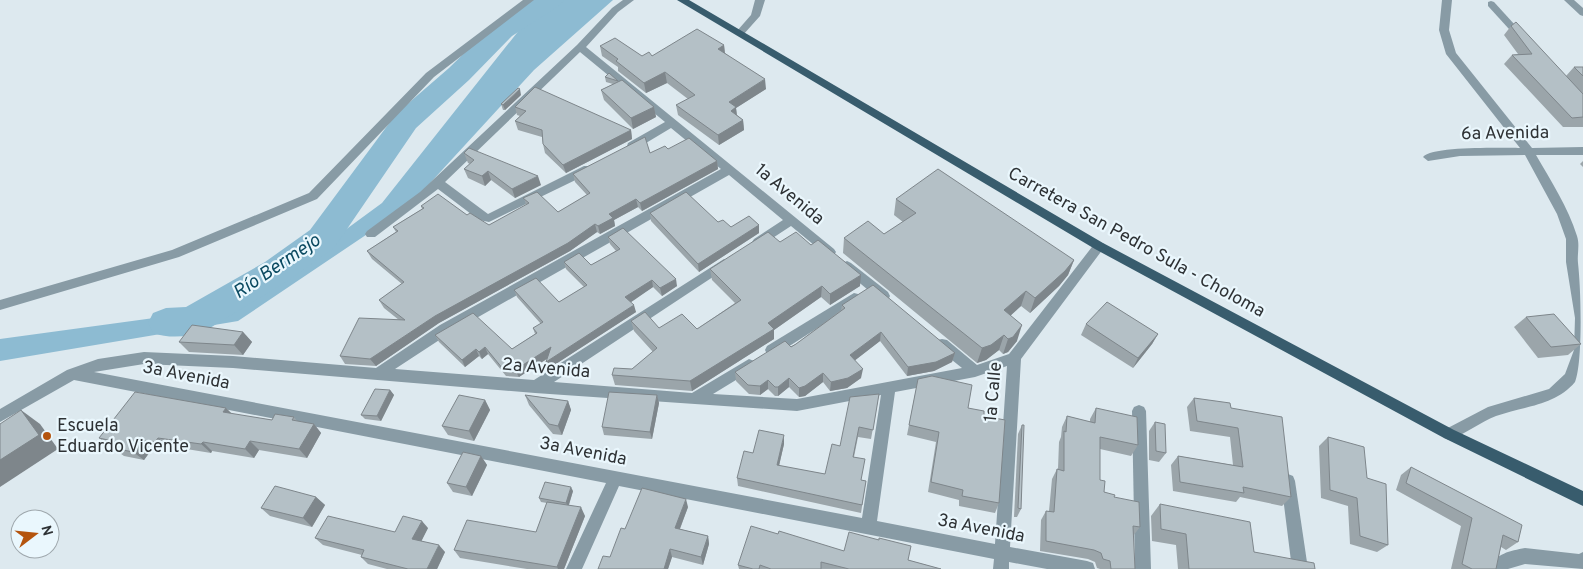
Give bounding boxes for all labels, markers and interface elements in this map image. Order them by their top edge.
street label: 6a Avenida [1461,122,1549,146]
street label: 1a Avenida [750,159,828,231]
street label: Carretera San Pedro Sula - Choloma [1003,162,1269,324]
water label: Río Bermejo [229,228,326,305]
street label: 2a Avenida [501,354,591,384]
street label: 3a Avenida [140,356,232,396]
street label: 1a Calle [980,361,1008,423]
place label: Escuela Eduardo Vicente [57,415,189,459]
marker: Escuela Eduardo Vicente [41,430,53,442]
street label: 3a Avenida [537,432,629,472]
north arrow [10,509,60,559]
street label: 3a Avenida [935,509,1027,549]
text: N [36,524,56,538]

